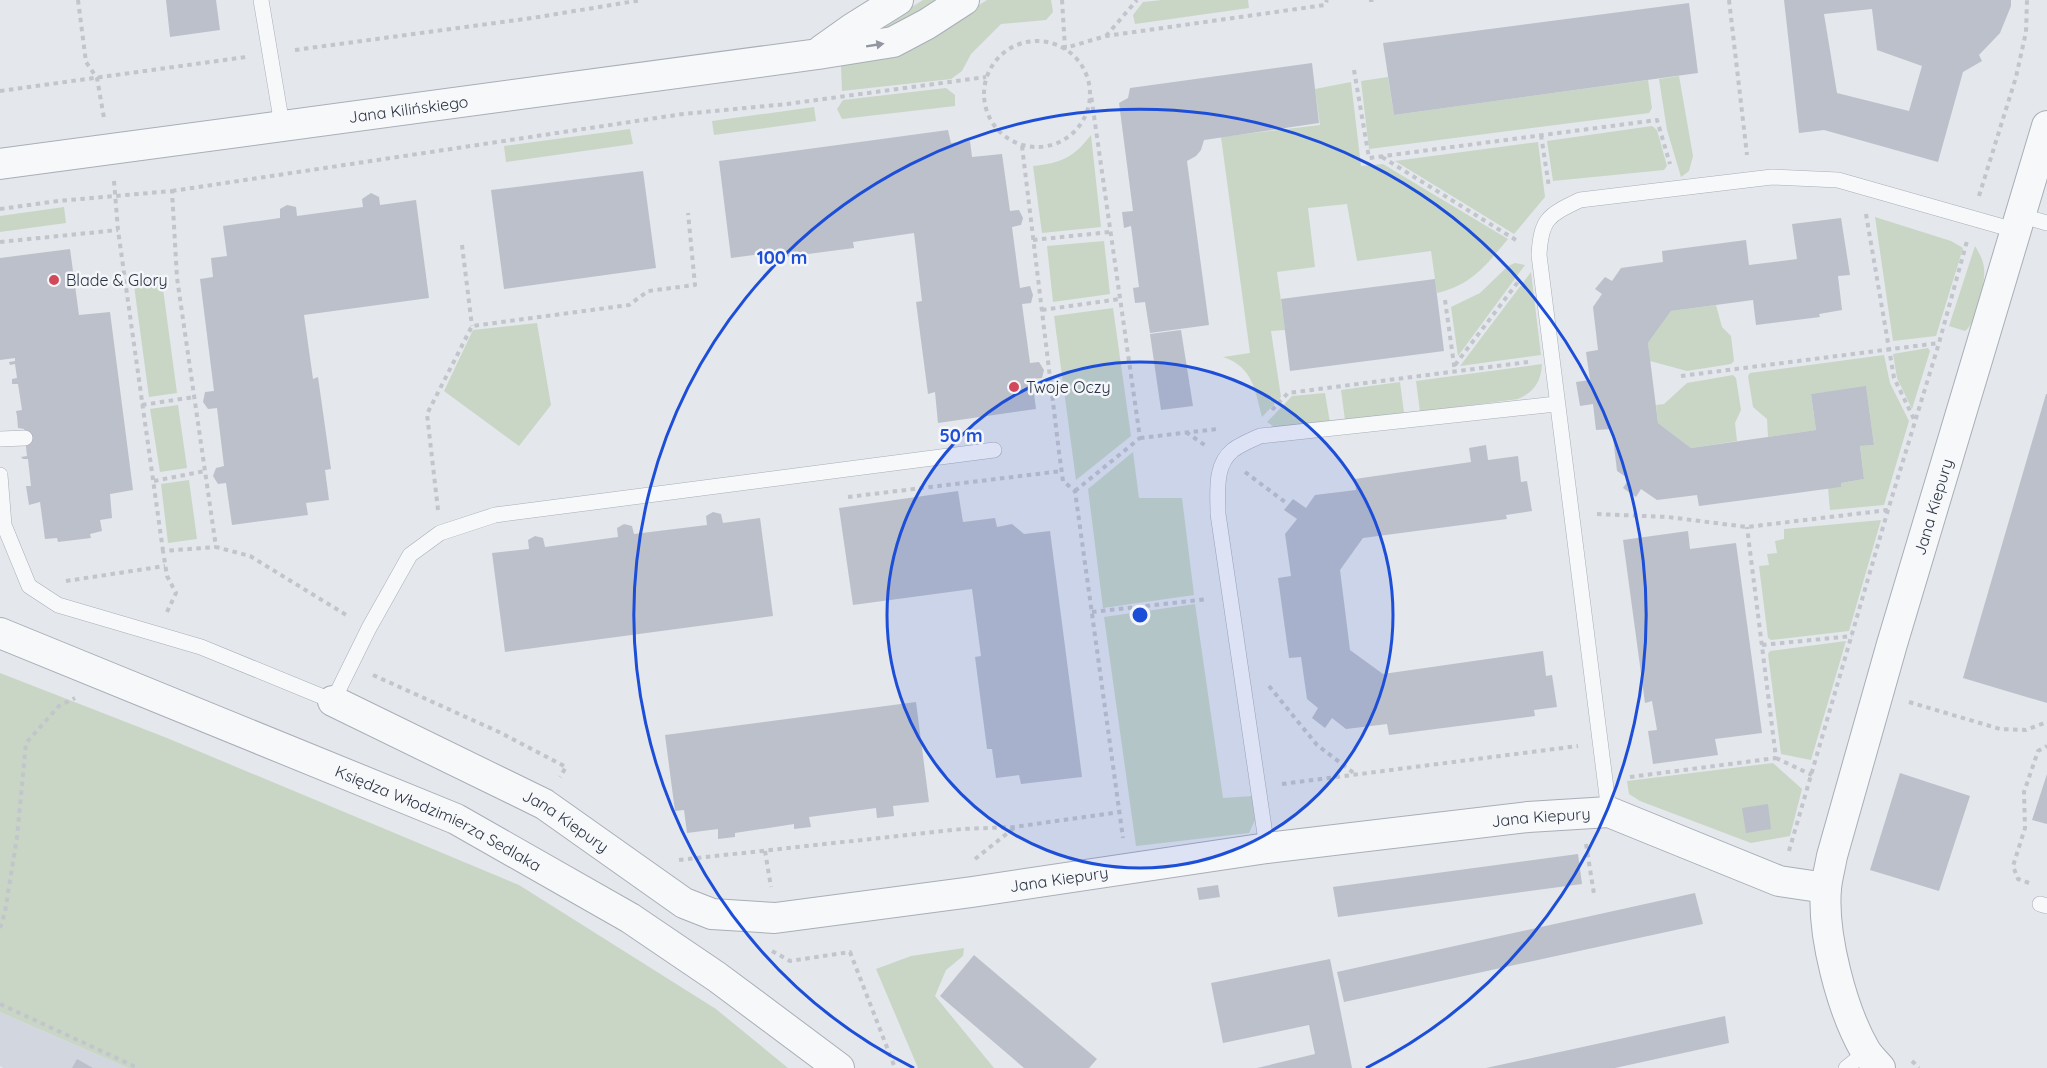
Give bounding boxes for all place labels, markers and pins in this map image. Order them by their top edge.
place label: Blade & Glory [66,270,168,290]
marker: Blade & Glory [47,273,61,287]
place label: Twoje Oczy [1026,377,1111,397]
marker: Twoje Oczy [1007,380,1021,394]
centre of rings [1130,605,1150,625]

